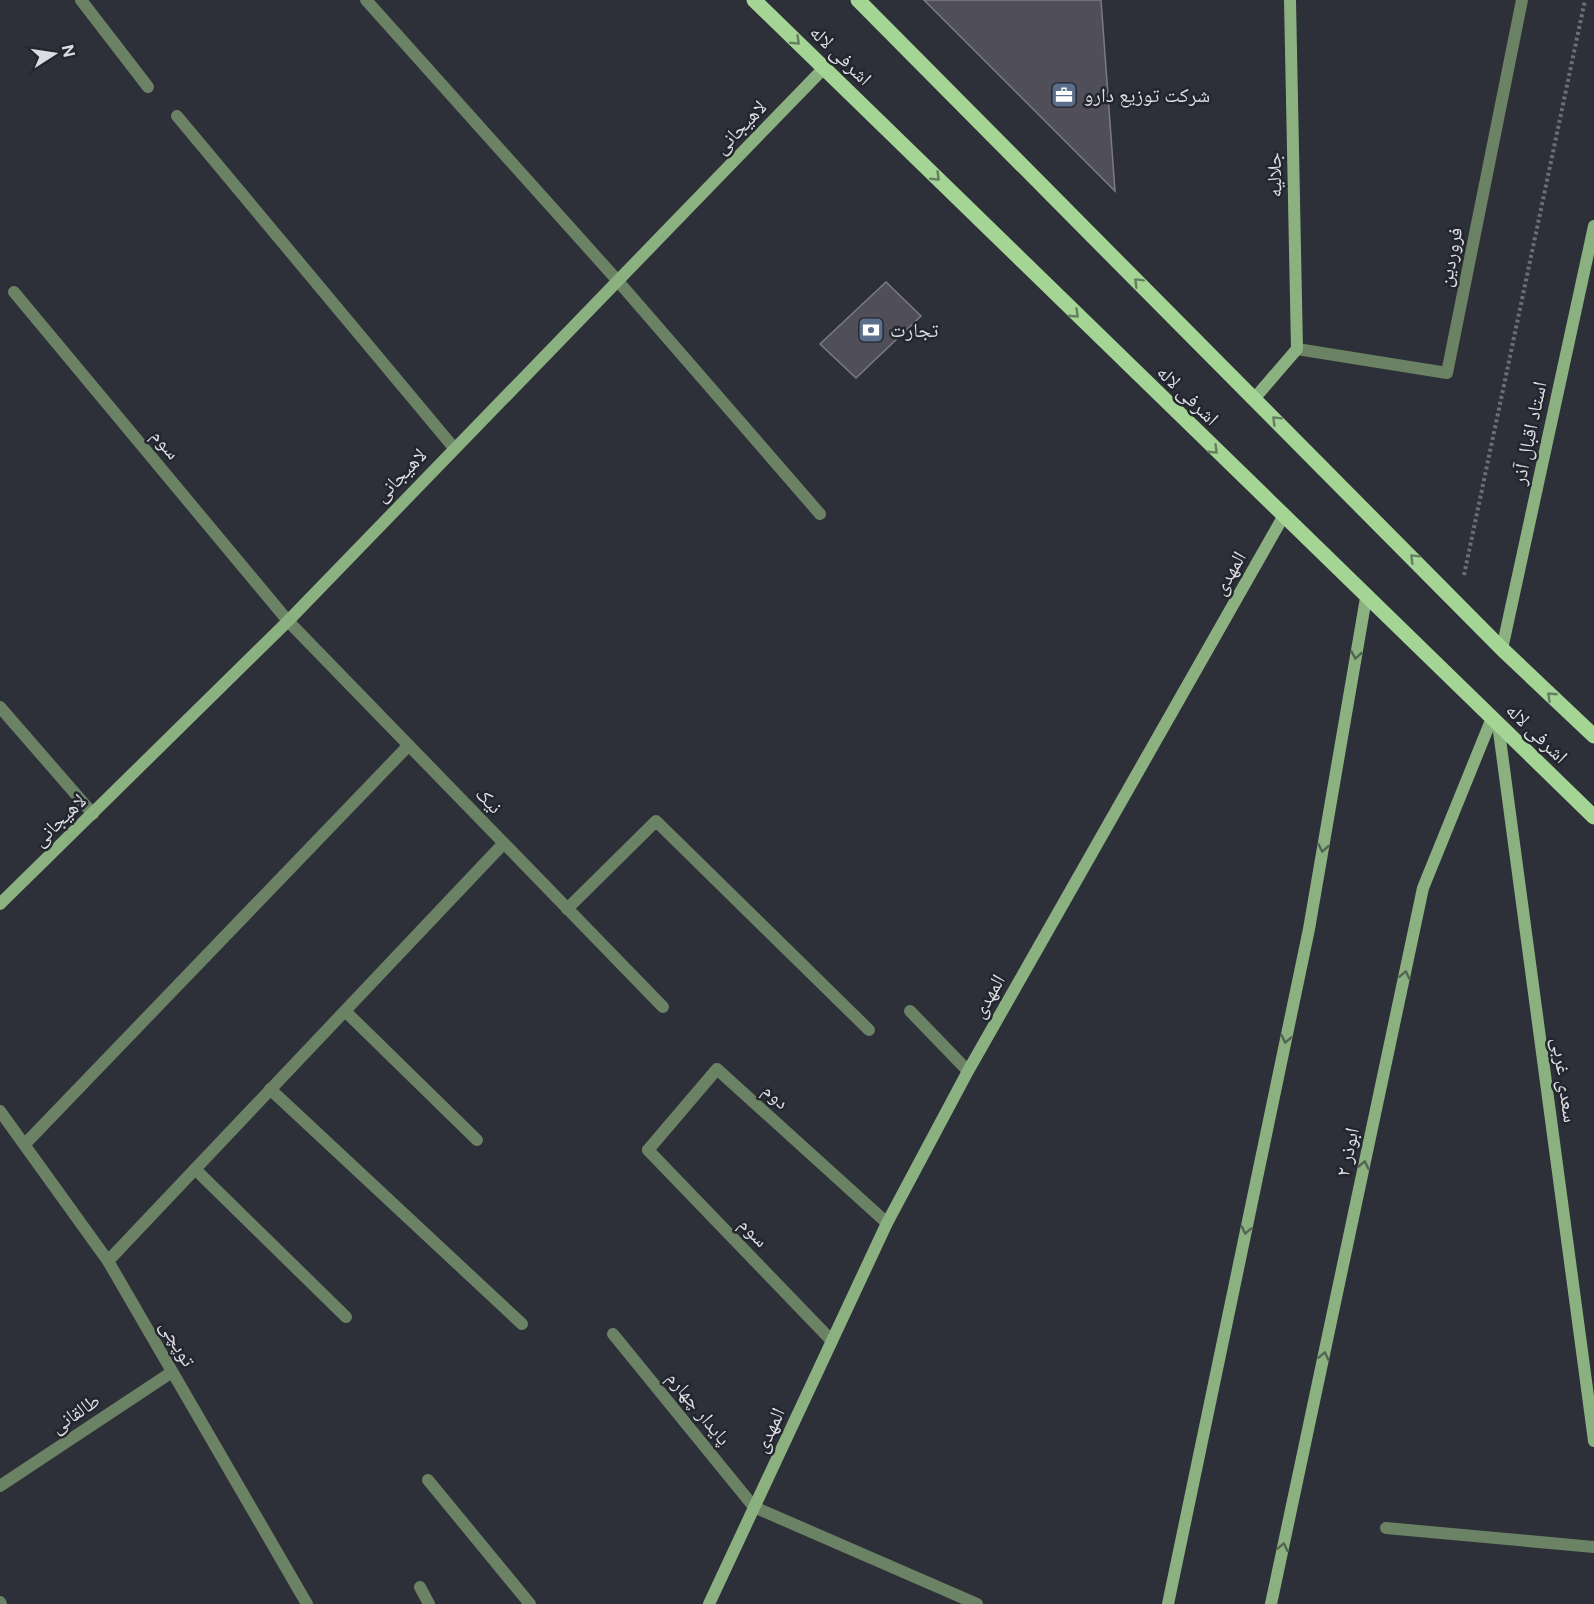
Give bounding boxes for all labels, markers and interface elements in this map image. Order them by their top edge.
street label: اشرفی لاله [805,20,877,90]
north arrow [24,24,84,84]
one-way arrow [790,34,800,45]
text: N [58,43,79,59]
office icon: شرکت توزیع دارو [1049,80,1079,110]
place label: شرکت توزیع دارو [1084,83,1210,108]
street label: لاهیجانی [709,95,771,159]
street label: جلالیه [1262,152,1286,198]
one-way arrow [928,170,939,181]
street label: فروردین [1432,225,1468,289]
one-way arrow [1135,279,1146,290]
one-way arrow [1068,306,1079,317]
bank icon: تجارت [856,315,886,345]
place label: تجارت [890,318,939,342]
street label: اشرفی لاله [1152,360,1224,430]
street label: استاد اقبال آذر [1506,379,1552,488]
one-way arrow [1272,417,1283,428]
street label: سوم [145,424,186,465]
street label: لاهیجانی [369,443,431,507]
one-way arrow [1208,443,1218,454]
street label: المهدی [1207,547,1251,599]
one-way arrow [1410,555,1421,566]
one-way arrow [1350,650,1363,660]
one-way arrow [1548,692,1558,703]
street label: اشرفی لاله [1501,698,1573,768]
street label: نیک [471,782,507,818]
street label: لاهیجانی [27,789,91,851]
one-way arrow [1317,843,1329,852]
street label: المهدی [966,970,1010,1022]
one-way arrow [1398,970,1411,980]
one-way arrow [1280,1034,1293,1044]
street label: سعدی غربی [1547,1036,1583,1124]
street label: دوم [756,1078,794,1116]
street label: ابوذر ۲ [1330,1125,1364,1179]
one-way arrow [1357,1161,1370,1171]
street label: سوم [733,1212,774,1253]
one-way arrow [1240,1225,1253,1235]
street label: توپچی [155,1315,201,1371]
one-way arrow [1317,1351,1330,1361]
street label: پایدار چهارم [660,1366,736,1451]
street label: طالقانی [46,1388,104,1438]
street label: المهدی [748,1404,790,1456]
one-way arrow [1276,1542,1289,1552]

